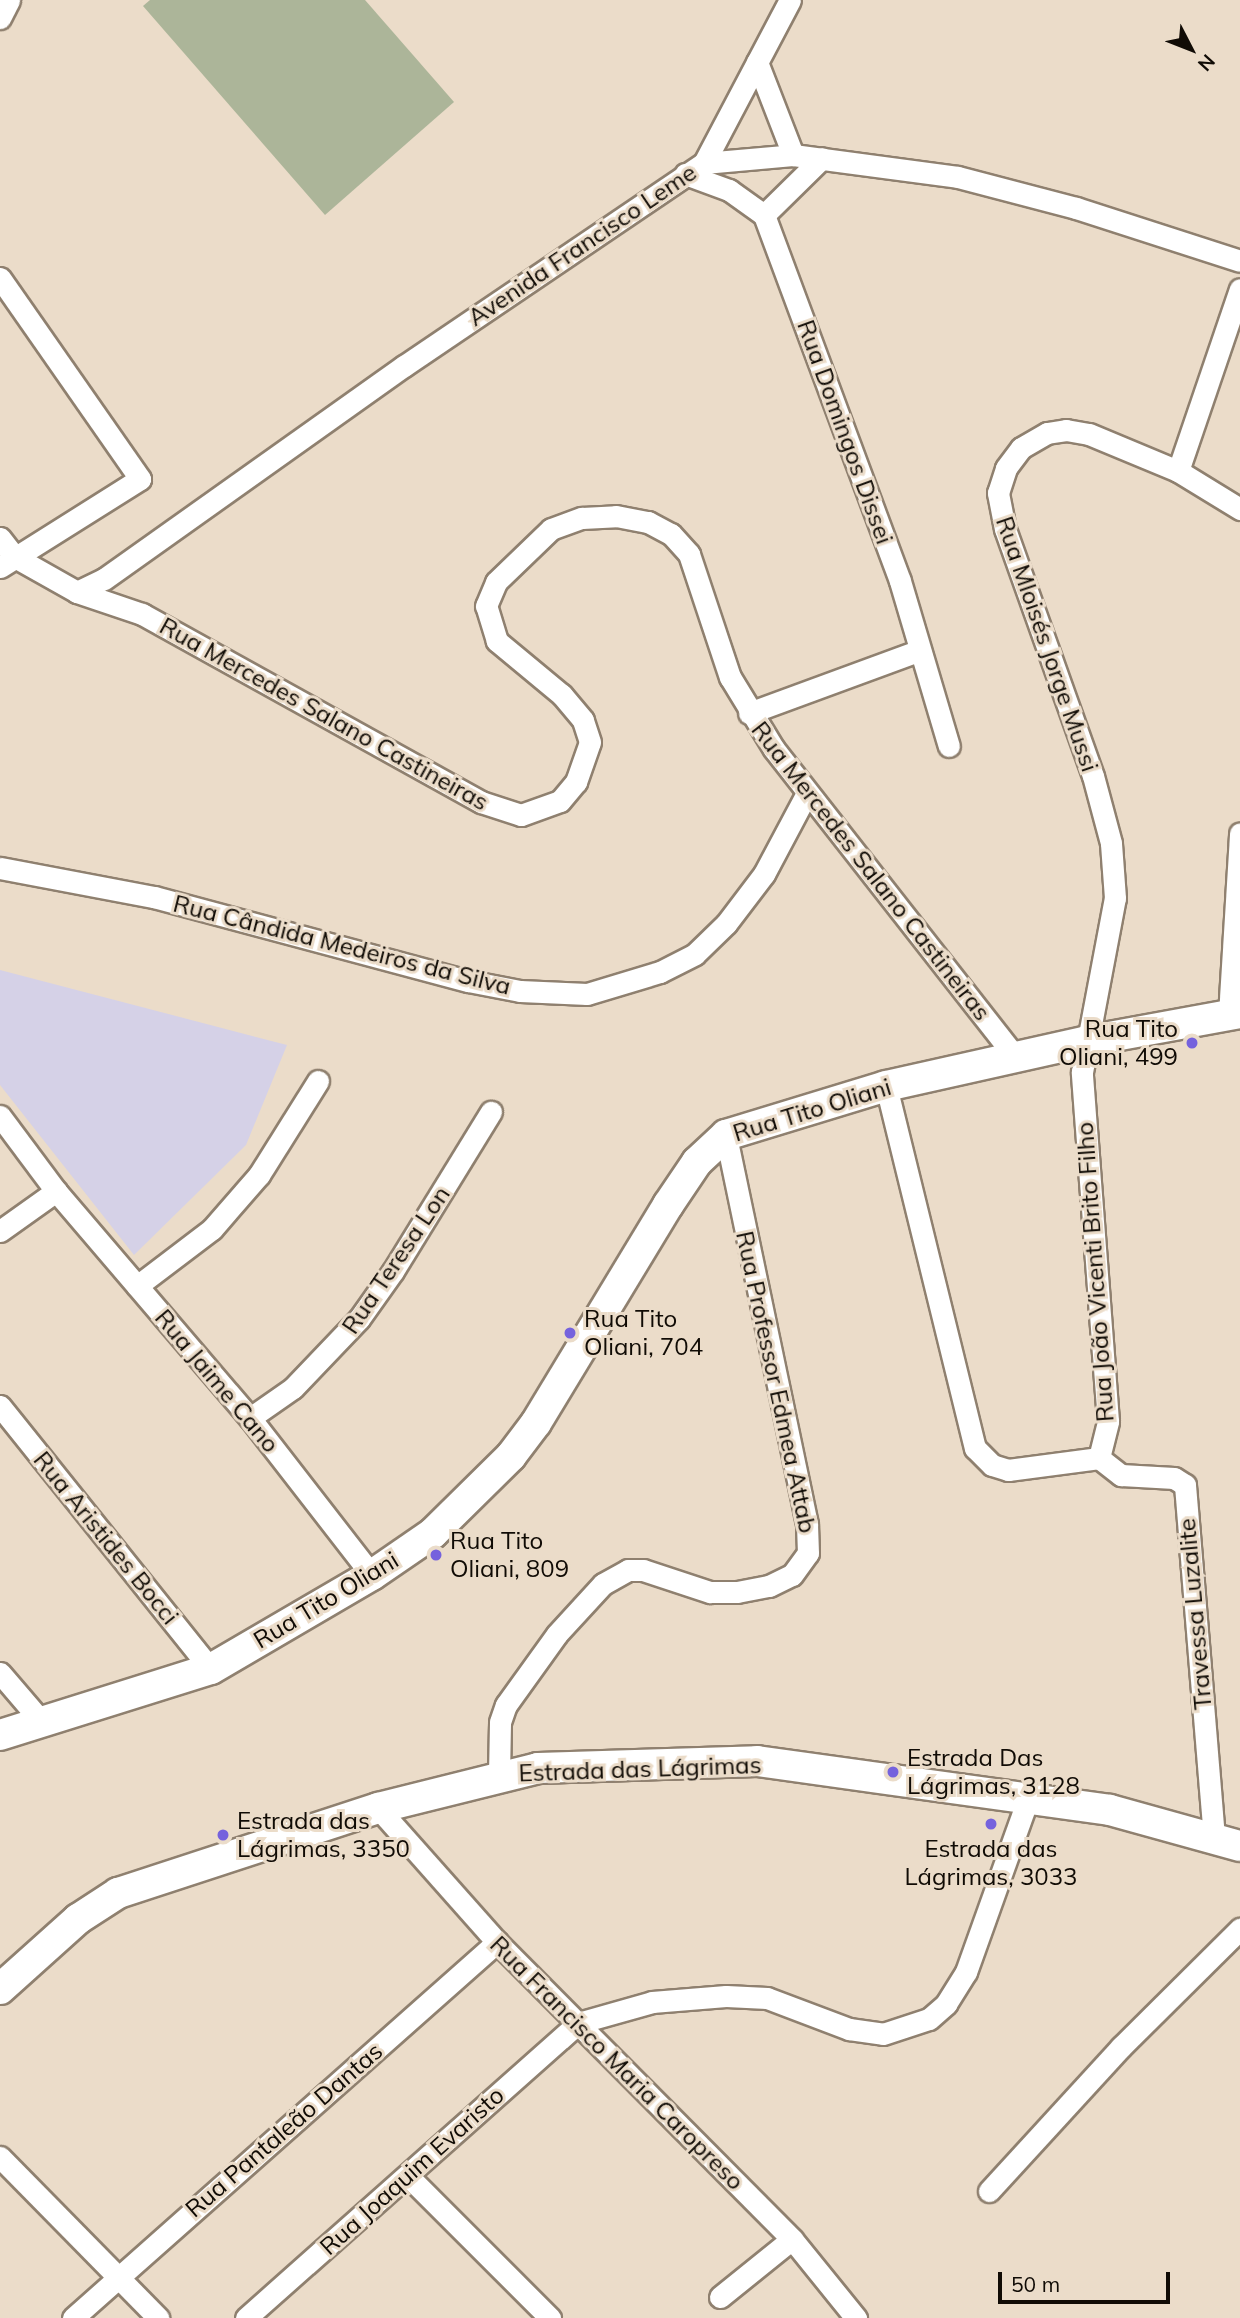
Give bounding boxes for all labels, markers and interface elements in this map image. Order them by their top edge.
north arrow [1156,14,1226,84]
text: N [1193,50,1220,76]
street label: Avenida Francisco Leme [462,158,702,332]
street label: Rua Domingos Dissei [791,316,899,548]
street label: Rua Mloisés Jorge Mussi [990,513,1104,775]
street label: Rua Mercedes Salano Castineiras [155,611,493,817]
street label: Rua Mercedes Salano Castineiras [745,716,997,1026]
street label: Rua Cândida Medeiros da Silva [170,889,514,1001]
place label: Rua Tito Oliani, 499 [1059,1015,1178,1071]
marker: Rua Tito Oliani, 499 [1184,1035,1200,1051]
street label: Rua Tito Oliani [730,1072,894,1148]
street label: Rua João Vicenti Brito Filho [1070,1121,1120,1423]
street label: Rua Teresa Lon [336,1181,456,1339]
street label: Rua Professor Edmea Attab [730,1228,822,1536]
street label: Rua Jaime Cano [149,1304,285,1458]
place label: Rua Tito Oliani, 704 [584,1305,703,1361]
marker: Rua Tito Oliani, 704 [562,1325,578,1341]
street label: Rua Aristides Bocci [27,1446,185,1630]
street label: Travessa Luzalite [1172,1517,1218,1711]
place label: Rua Tito Oliani, 809 [450,1527,569,1583]
street label: Rua Tito Oliani [248,1545,404,1655]
marker: Rua Tito Oliani, 809 [428,1547,444,1563]
place label: Estrada Das Lágrimas, 3128 [907,1744,1080,1800]
street label: Estrada das Lágrimas [518,1750,762,1788]
marker: Estrada Das Lágrimas, 3128 [885,1764,901,1780]
place label: Estrada das Lágrimas, 3350 [237,1807,410,1863]
marker: Estrada das Lágrimas, 3033 [983,1816,999,1832]
marker: Estrada das Lágrimas, 3350 [215,1827,231,1843]
place label: Estrada das Lágrimas, 3033 [905,1835,1077,1891]
street label: Rua Francisco Maria Caropreso [484,1930,750,2196]
street label: Rua Pantaleão Dantas [180,2037,388,2223]
street label: Rua Joaquim Evaristo [314,2081,510,2261]
scale bar [1002,2258,1174,2302]
text: 50 m [1011,2271,1060,2297]

